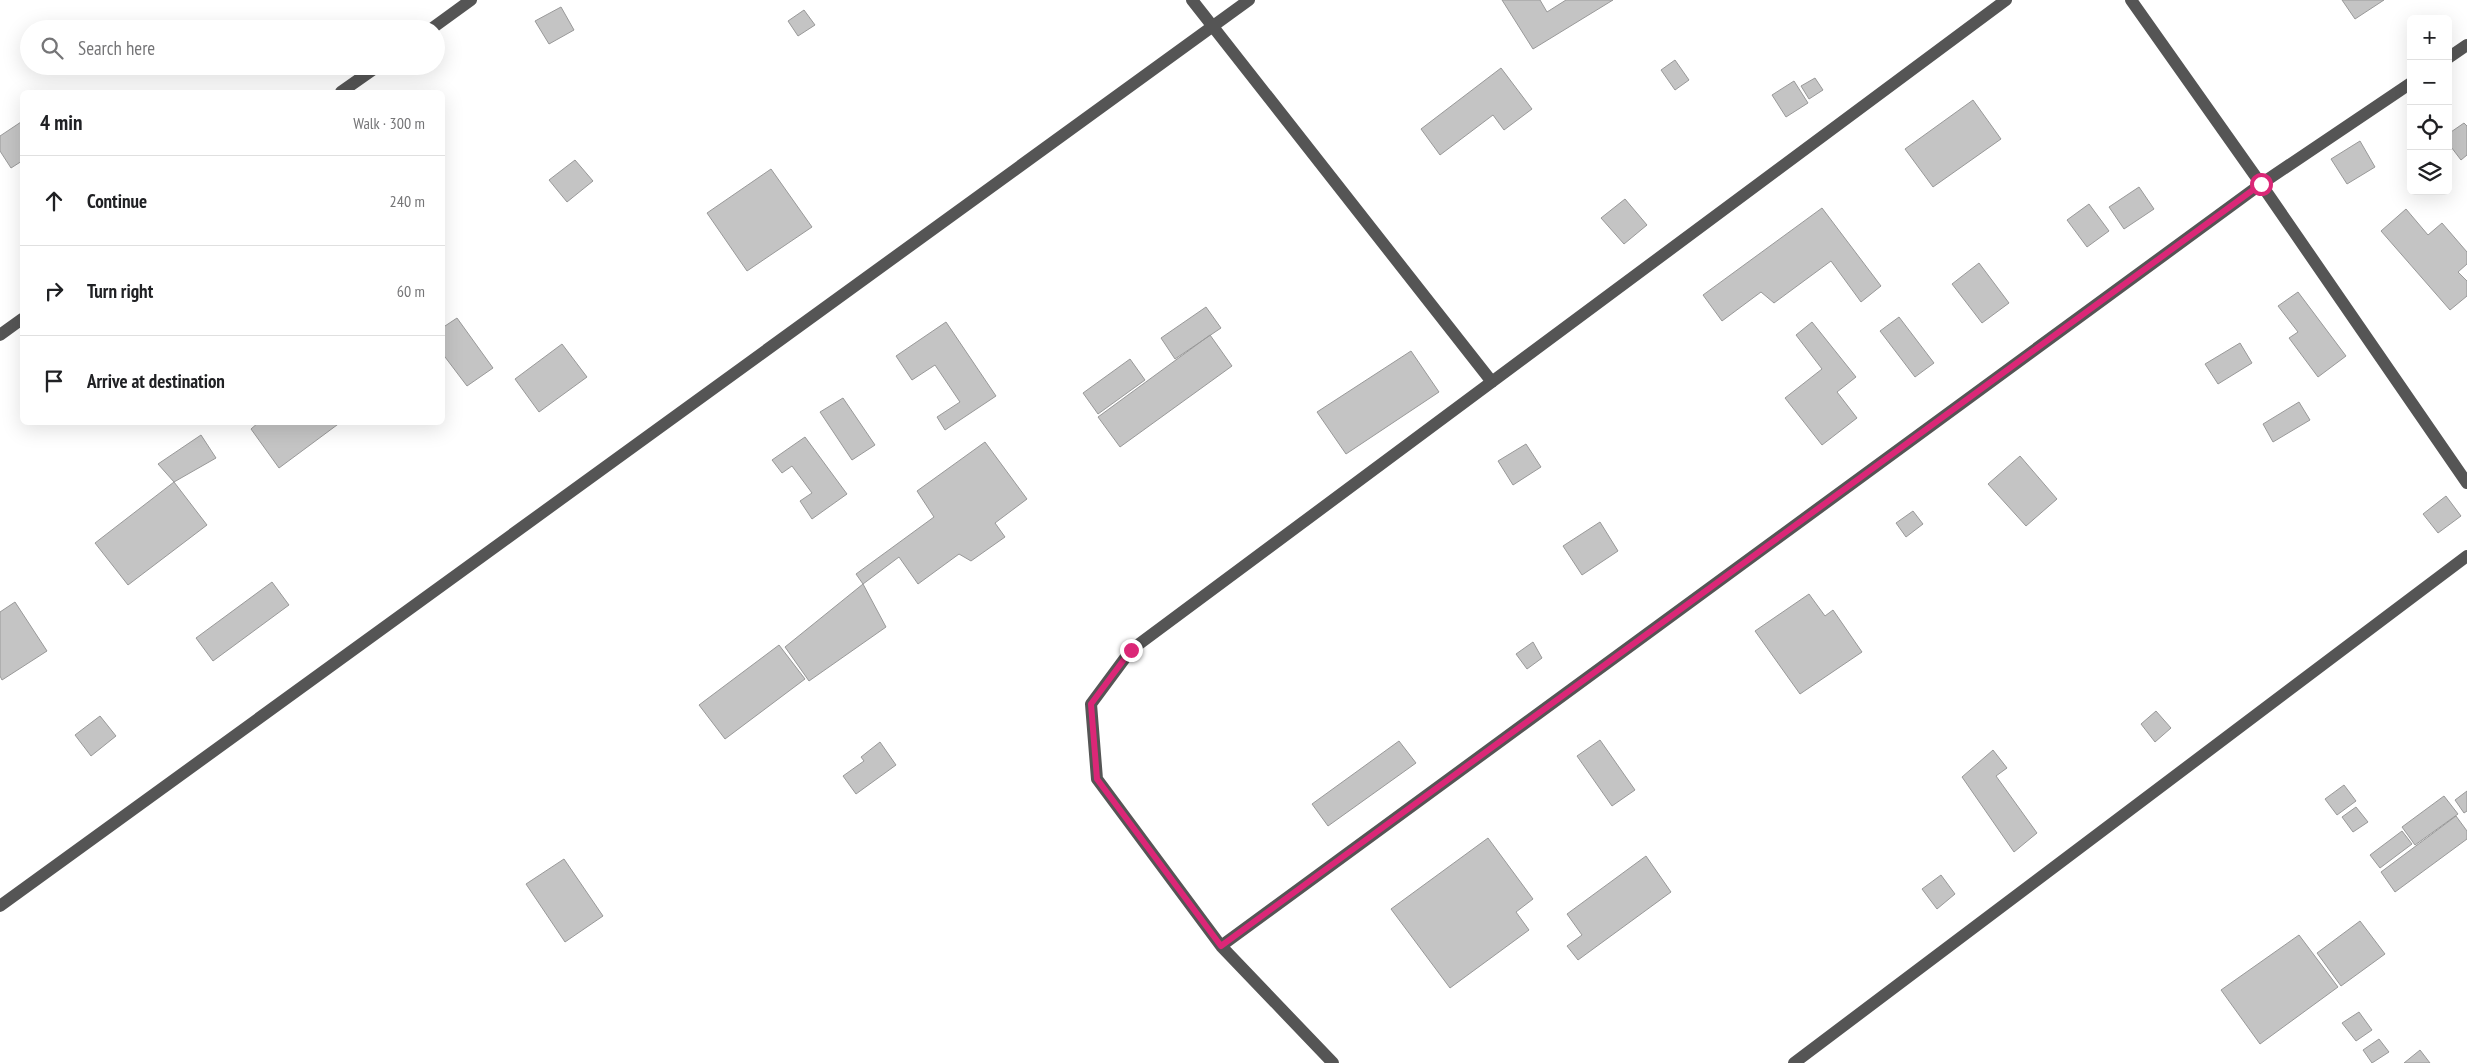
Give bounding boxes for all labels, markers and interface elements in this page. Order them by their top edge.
map controls [2407,15,2452,195]
button: + [2407,15,2452,60]
search box [20,20,445,75]
icon: search [38,34,66,62]
text: Search here [78,36,155,60]
button: − [2407,60,2452,105]
button: locate [2407,105,2452,150]
text: 4 min [40,109,82,136]
text: Walk · 300 m [353,113,425,133]
button: layers [2407,150,2452,195]
route start [2250,173,2273,196]
icon: ahead [40,187,68,215]
text: Continue [87,189,147,213]
text: 240 m [390,191,425,211]
icon: right [40,277,68,305]
text: Turn right [87,279,153,303]
text: 60 m [397,281,425,301]
icon: arrive [40,367,68,395]
text: Arrive at destination [87,369,225,393]
route end [1120,639,1143,662]

